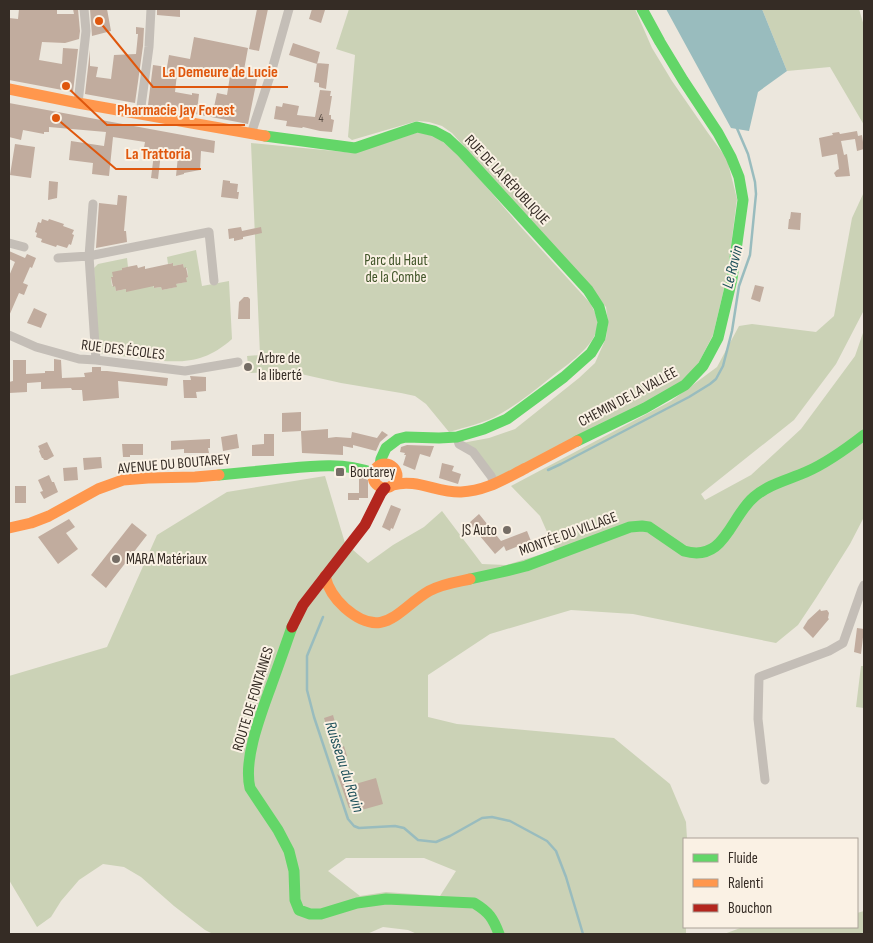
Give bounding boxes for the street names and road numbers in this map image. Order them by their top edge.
street label: RUE DE LA RÉPUBLIQUE [460,131,554,229]
street label: RUE DES ÉCOLES [80,335,166,365]
street label: CHEMIN DE LA VALLÉE [575,363,681,431]
street label: AVENUE DU BOUTAREY [116,450,232,478]
street label: MONTÉE DU VILLAGE [516,507,620,561]
street label: ROUTE DE FONTAINES [228,644,278,754]

